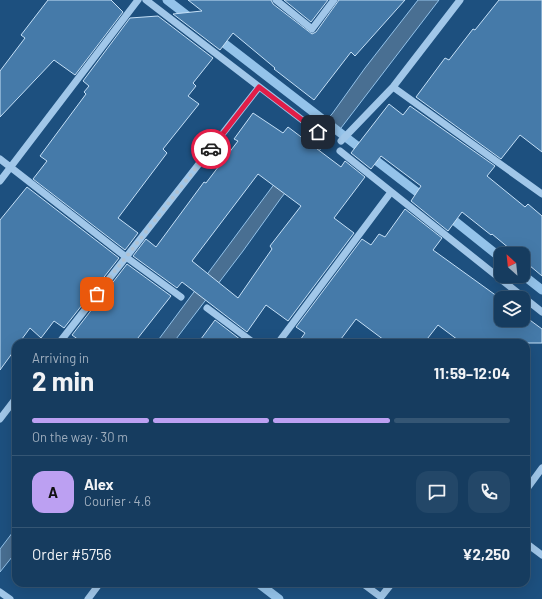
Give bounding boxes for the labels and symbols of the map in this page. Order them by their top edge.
pin [301,115,335,149]
courier [191,129,231,169]
north arrow [494,247,530,283]
pin [80,277,114,311]

